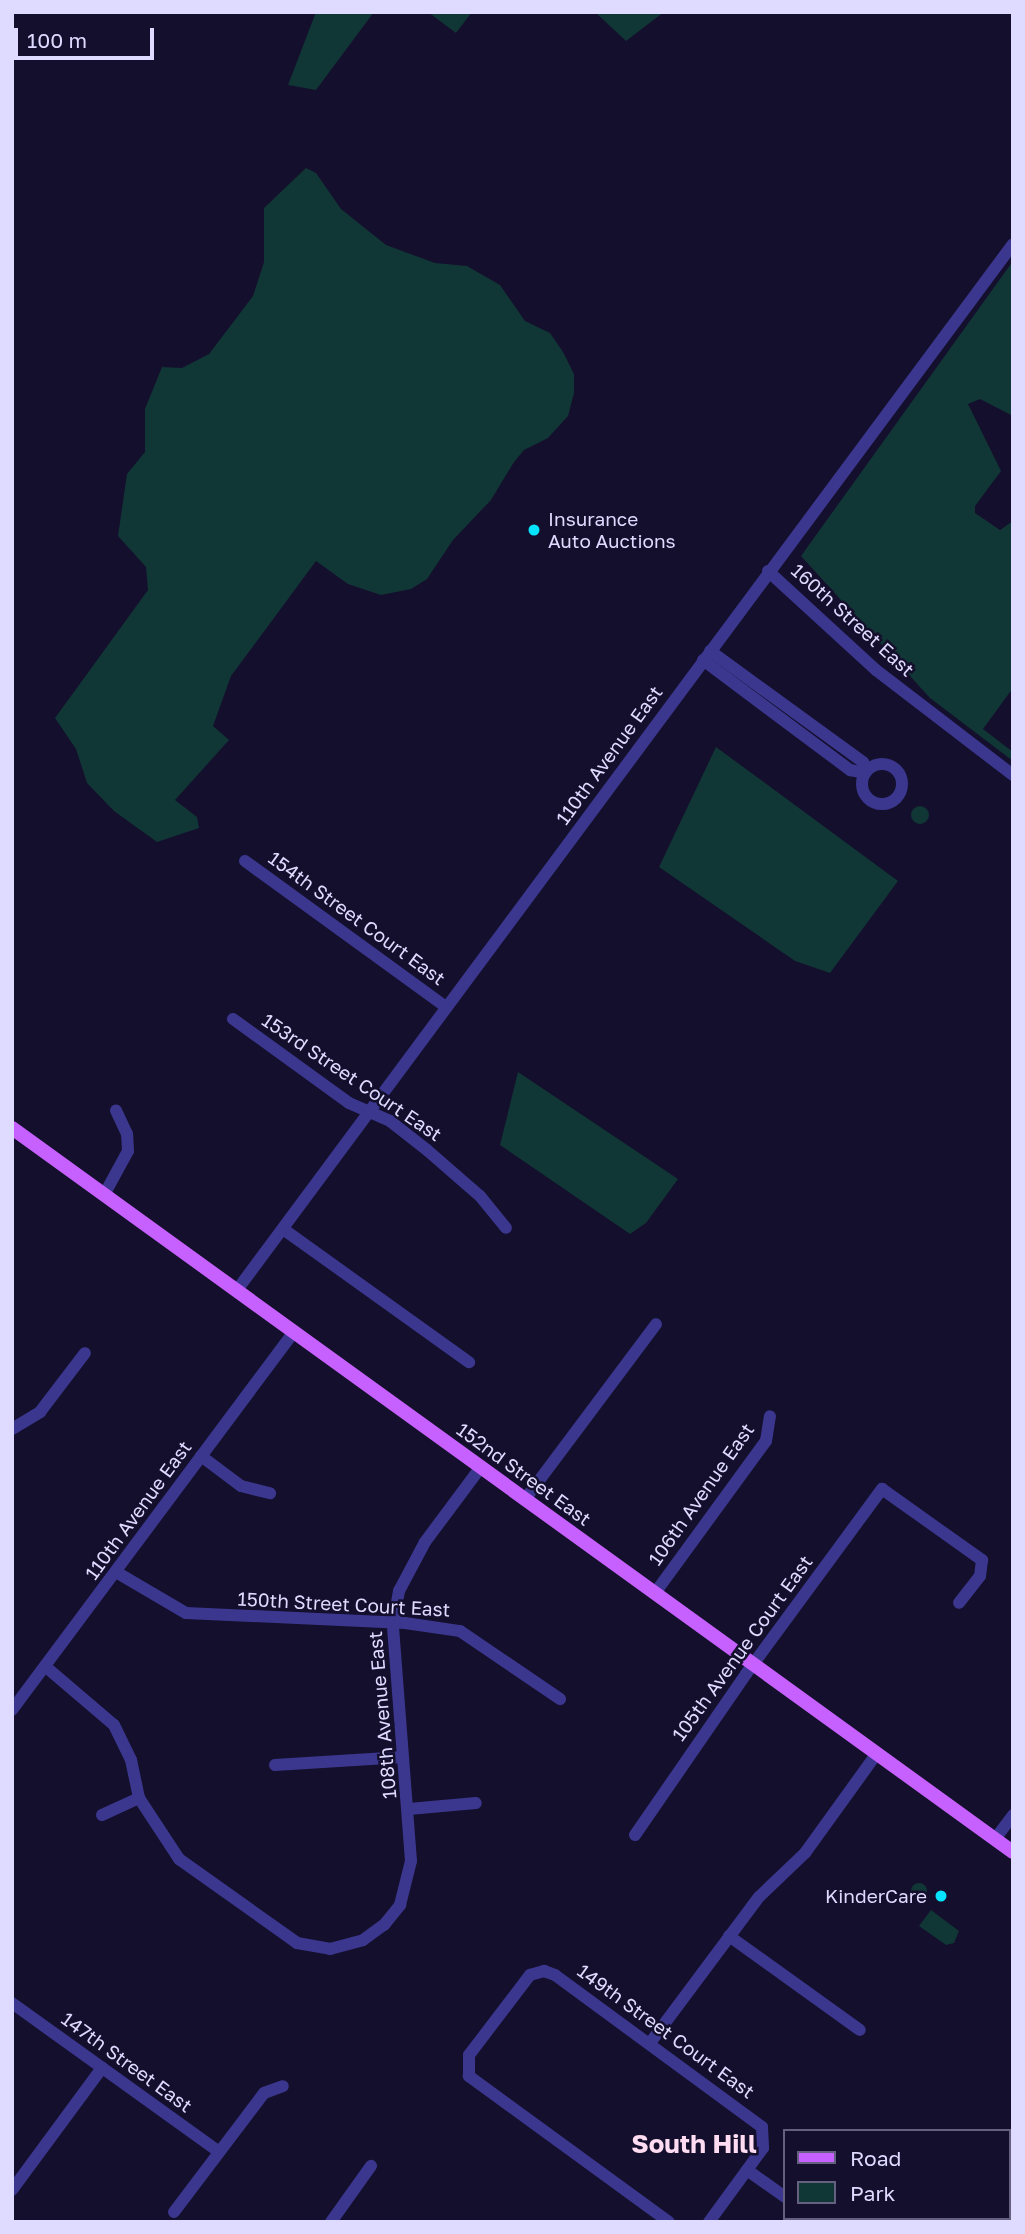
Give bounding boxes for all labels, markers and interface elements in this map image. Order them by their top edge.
scale bar [18,14,158,58]
text: 100 m [27,27,87,53]
place label: Insurance Auto Auctions [548,508,676,552]
marker: Insurance Auto Auctions [526,522,542,538]
street label: 160th Street East [787,559,919,681]
street label: 110th Avenue East [551,681,667,829]
street label: 154th Street Court East [264,846,450,990]
street label: 153rd Street Court East [258,1008,446,1146]
street label: 152nd Street East [453,1418,595,1530]
street label: 106th Avenue East [643,1419,759,1569]
street label: 110th Avenue East [80,1436,196,1584]
street label: 105th Avenue Court East [667,1551,817,1745]
street label: 150th Street Court East [237,1587,451,1621]
street label: 108th Avenue East [363,1630,401,1800]
place label: KinderCare [825,1885,927,1907]
marker: KinderCare [933,1888,949,1904]
street label: 149th Street Court East [573,1959,759,2103]
street label: 147th Street East [57,2007,197,2117]
district label: South Hill [631,2128,757,2160]
legend [783,2129,1011,2220]
text: Road [850,2145,901,2171]
text: Park [850,2180,895,2206]

